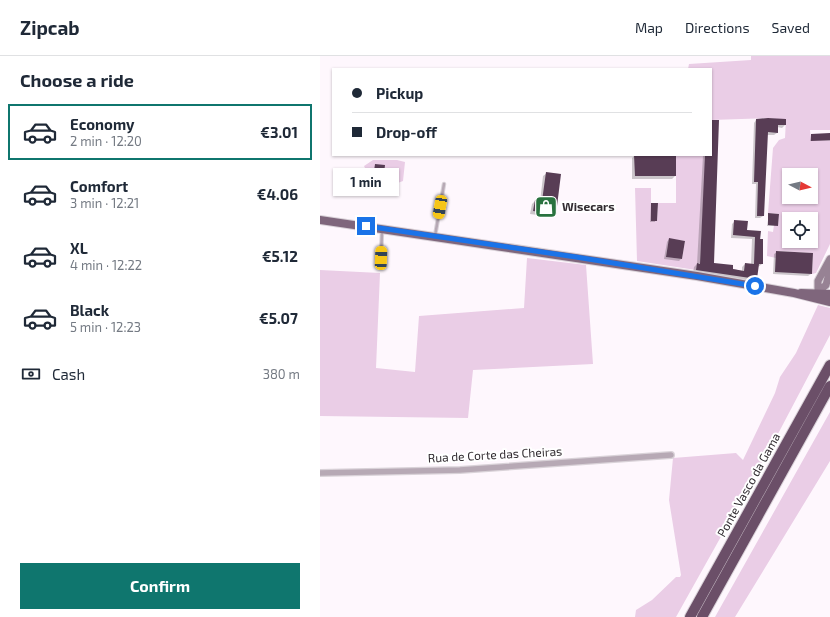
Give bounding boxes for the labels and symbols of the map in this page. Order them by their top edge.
callout: 1 min [333,168,399,196]
north arrow [782,168,818,204]
car [432,194,448,220]
shop icon: Wisecars [533,194,559,220]
place label: Wisecars [562,199,615,213]
route end [357,217,375,235]
car [375,246,387,270]
route start [746,277,764,295]
street label: Ponte Vasco da Gama [714,430,782,539]
street label: Rua de Corte das Cheiras [427,443,563,465]

